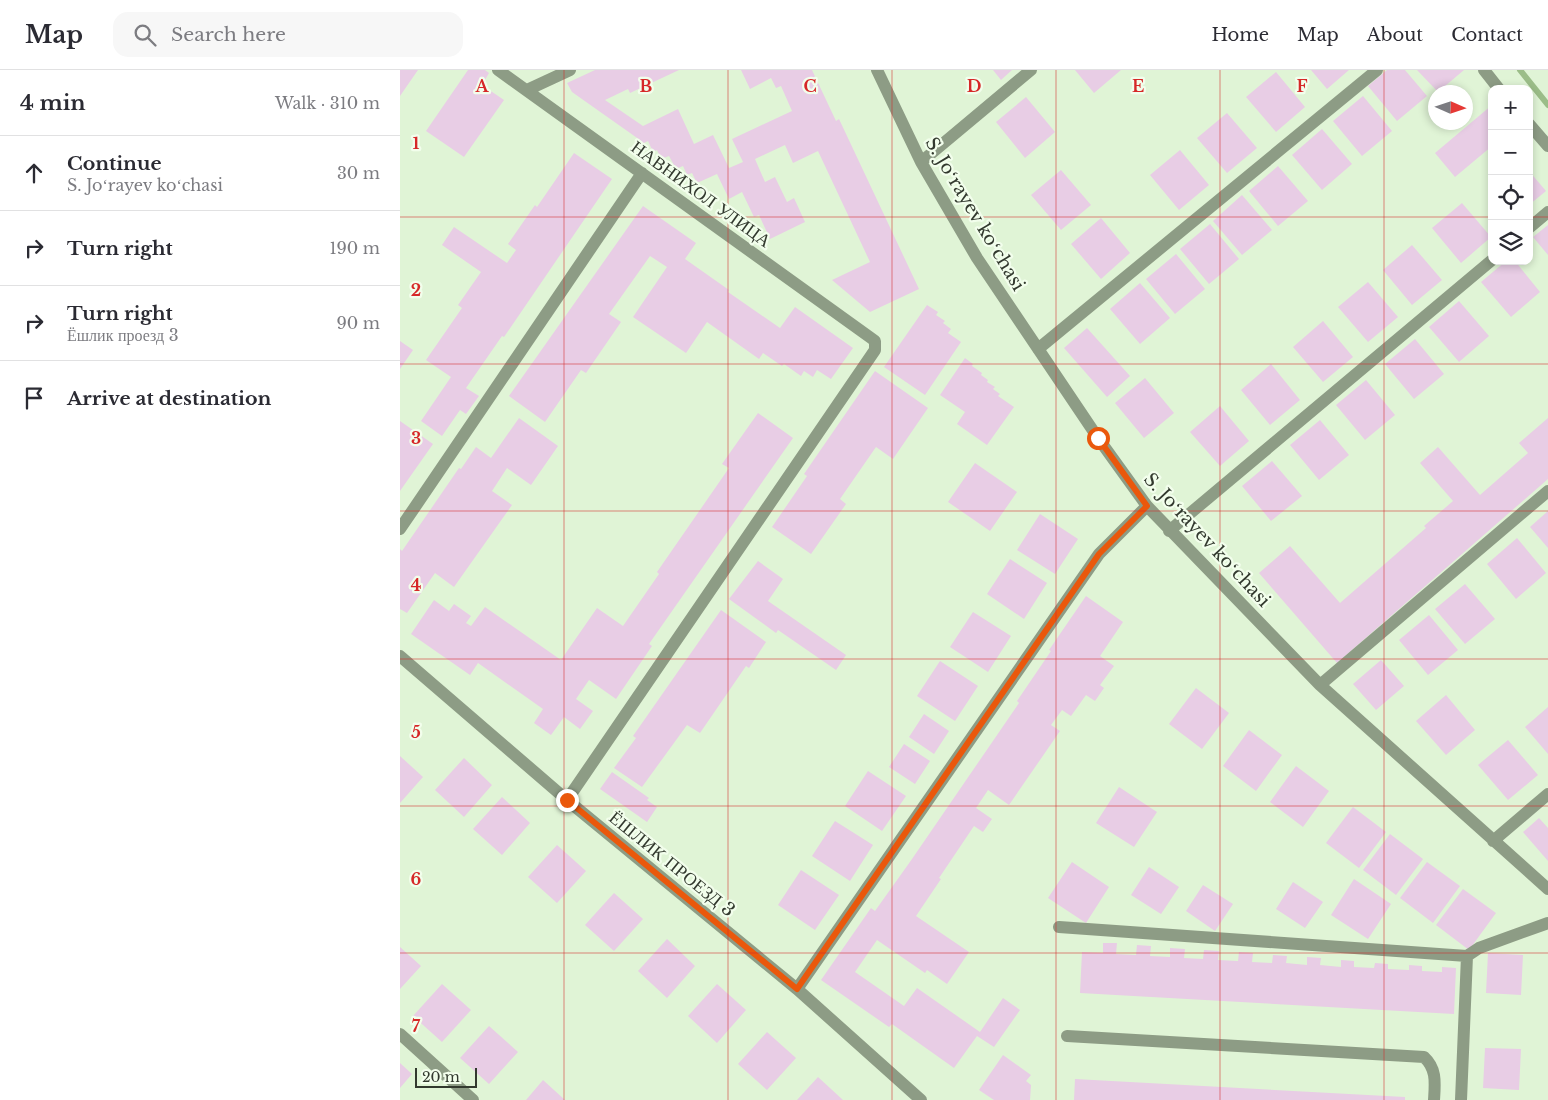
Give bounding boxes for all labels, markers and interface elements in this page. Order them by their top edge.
search box [113,12,463,57]
text: Map [25,20,83,49]
icon: search [131,21,159,49]
text: Search here [171,23,286,46]
text: Home [1211,24,1269,46]
text: Map [1297,24,1339,46]
text: About [1367,24,1423,46]
text: Contact [1451,24,1523,46]
text: A [475,76,490,96]
text: B [640,76,653,96]
text: C [803,76,817,96]
text: D [967,76,981,96]
text: E [1132,76,1144,96]
text: F [1296,76,1308,96]
north arrow [1428,85,1473,130]
map controls [1488,85,1533,265]
button: + [1488,85,1533,130]
text: 4 min [20,90,86,116]
text: Walk · 310 m [275,93,380,113]
button: − [1488,130,1533,175]
text: 1 [413,133,420,153]
street label: S. Joʻrayev koʻchasi [920,133,1030,295]
street label: НАВНИХОЛ УЛИЦА [627,136,775,252]
text: Continue [67,152,162,175]
icon: ahead [20,159,48,187]
text: 30 m [337,163,380,183]
text: S. Joʻrayev koʻchasi [67,175,223,195]
button: locate [1488,175,1533,220]
button: layers [1488,220,1533,265]
icon: right [20,234,48,262]
text: Turn right [67,237,173,260]
text: 190 m [329,238,380,258]
text: 2 [411,280,421,300]
text: Turn right [67,302,173,325]
icon: right [20,309,48,337]
text: 90 m [337,313,380,333]
text: Ёшлик проезд 3 [67,325,179,345]
icon: arrive [20,384,48,412]
text: Arrive at destination [67,387,271,410]
route start [1087,427,1110,450]
text: 3 [411,428,421,448]
street label: S. Joʻrayev koʻchasi [1139,468,1275,612]
text: 4 [411,575,421,595]
text: 5 [411,722,421,742]
route end [556,789,579,812]
street label: ЁШЛИК ПРОЕЗД 3 [605,807,739,921]
text: 6 [411,869,422,889]
text: 7 [412,1016,421,1036]
scale bar [415,1065,478,1088]
text: 20 m [422,1068,460,1086]

